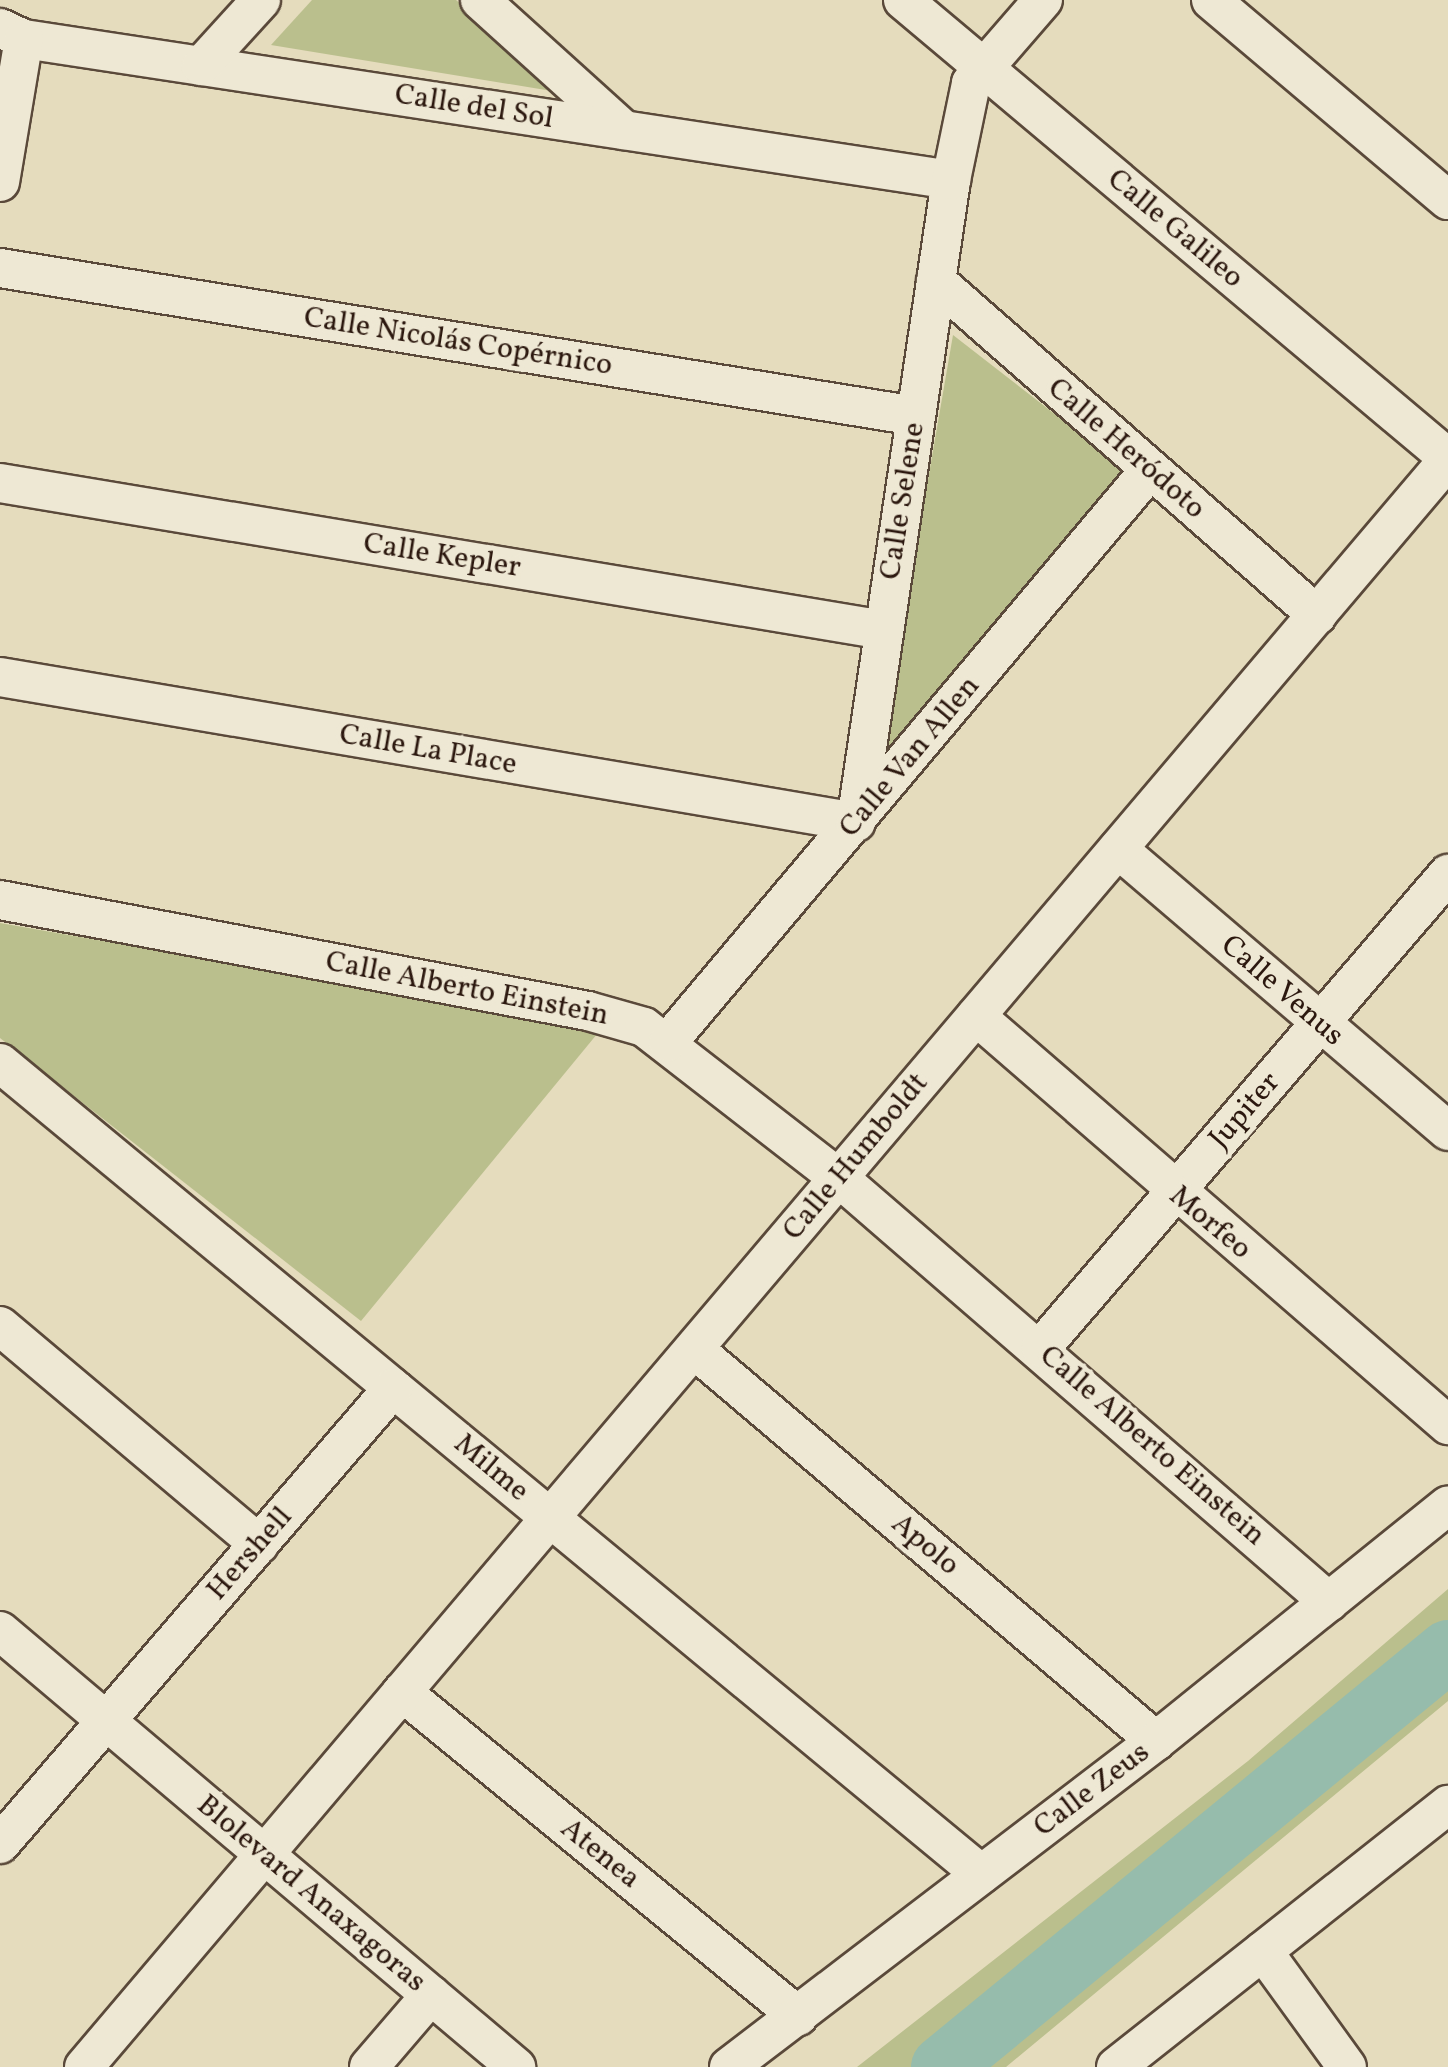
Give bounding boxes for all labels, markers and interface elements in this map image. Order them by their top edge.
street label: Calle del Sol [392,77,556,137]
street label: Calle Galileo [1100,162,1250,296]
street label: Calle Nicolás Copérnico [301,300,615,384]
street label: Calle Heródoto [1040,371,1212,527]
street label: Calle Selene [873,420,933,582]
street label: Calle Kepler [361,526,523,586]
street label: Calle Van Allen [832,669,988,845]
street label: Calle La Place [337,717,519,783]
street label: Calle Venus [1213,927,1351,1055]
street label: Calle Alberto Einstein [323,944,611,1034]
street label: Jupiter [1202,1065,1288,1157]
street label: Calle Humboldt [776,1066,936,1248]
street label: Morfeo [1162,1178,1258,1268]
street label: Calle Alberto Einstein [1032,1338,1272,1554]
street label: Milme [446,1426,536,1510]
street label: Hershell [200,1500,300,1608]
street label: Apolo [884,1506,966,1584]
street label: Calle Zeus [1027,1735,1157,1845]
street label: Blolevard Anaxagoras [189,1788,433,2000]
street label: Atenea [553,1811,647,1897]

